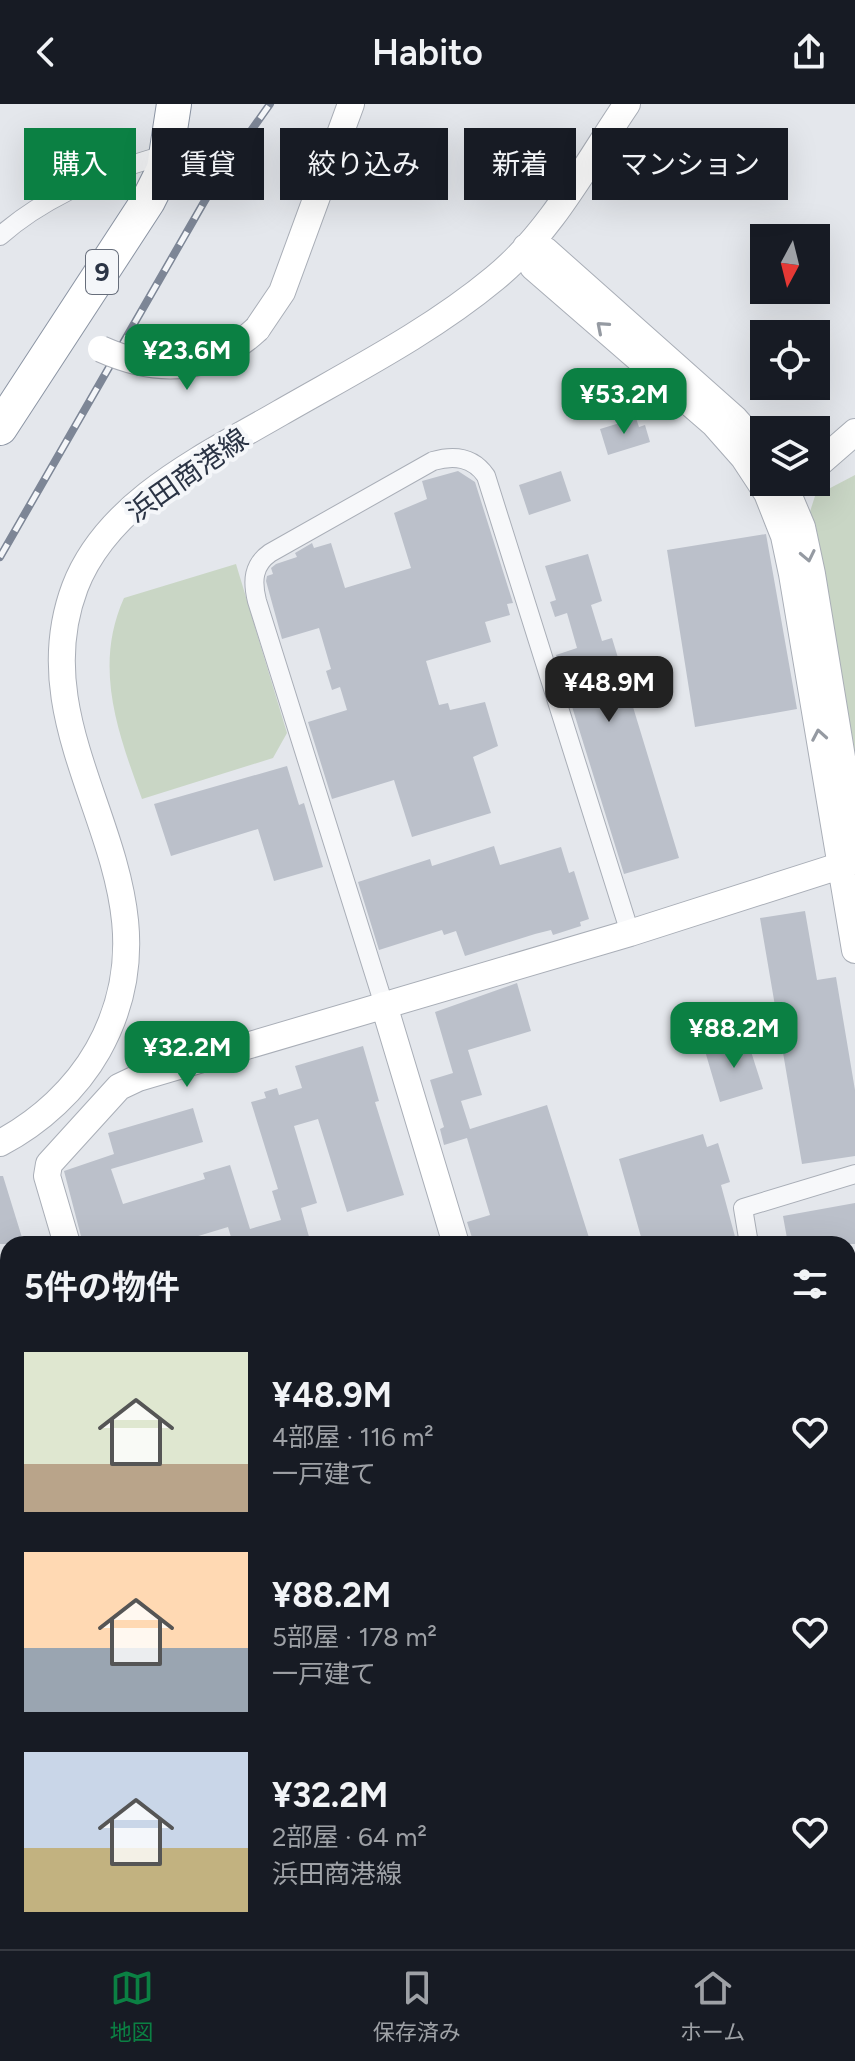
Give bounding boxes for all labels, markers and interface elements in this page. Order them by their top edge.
icon: back [24,30,68,74]
icon: share [787,30,831,74]
text: Habito [372,31,483,74]
chip: 購入 [24,128,136,200]
chip: 賃貸 [152,128,264,200]
chip: 絞り込み [280,128,448,200]
chip: 新着 [464,128,576,200]
chip: マンション [592,128,788,200]
north arrow [750,224,830,304]
map controls [750,224,830,496]
road number: 9 [86,250,118,294]
button: locate [750,320,830,400]
one-way arrow [596,322,611,336]
pin: ¥23.6M [122,324,252,392]
text: ¥23.6M [143,334,231,366]
pin: ¥53.2M [559,368,689,436]
text: ¥53.2M [580,378,668,410]
button: layers [750,416,830,496]
street label: 浜田商港線 [120,421,254,529]
one-way arrow [798,549,815,562]
pin: ¥48.9M [544,656,674,724]
text: ¥48.9M [563,666,655,698]
one-way arrow [811,728,828,741]
pin: ¥88.2M [669,1002,799,1070]
text: ¥88.2M [688,1012,780,1044]
pin: ¥32.2M [122,1021,252,1089]
text: ¥32.2M [143,1031,231,1063]
icon: filters [788,1262,832,1306]
text: 5件の物件 [24,1267,180,1308]
text: ¥48.9M [272,1375,392,1416]
icon: home [88,1384,184,1480]
icon: heart [788,1410,832,1454]
text: 4部屋 · 116 m² [272,1421,434,1453]
text: 一戸建て [272,1458,376,1490]
text: ¥88.2M [272,1575,391,1616]
icon: home [88,1584,184,1680]
icon: heart [788,1610,832,1654]
text: 5部屋 · 178 m² [272,1621,437,1653]
text: 一戸建て [272,1658,376,1690]
text: ¥32.2M [272,1775,388,1816]
icon: home [88,1784,184,1880]
icon: heart [788,1810,832,1854]
text: 2部屋 · 64 m² [272,1821,427,1853]
text: 浜田商港線 [272,1858,402,1890]
tab: 地図 [110,1966,154,2046]
tab: 保存済み [373,1966,461,2046]
tab: ホーム [680,1966,745,2046]

